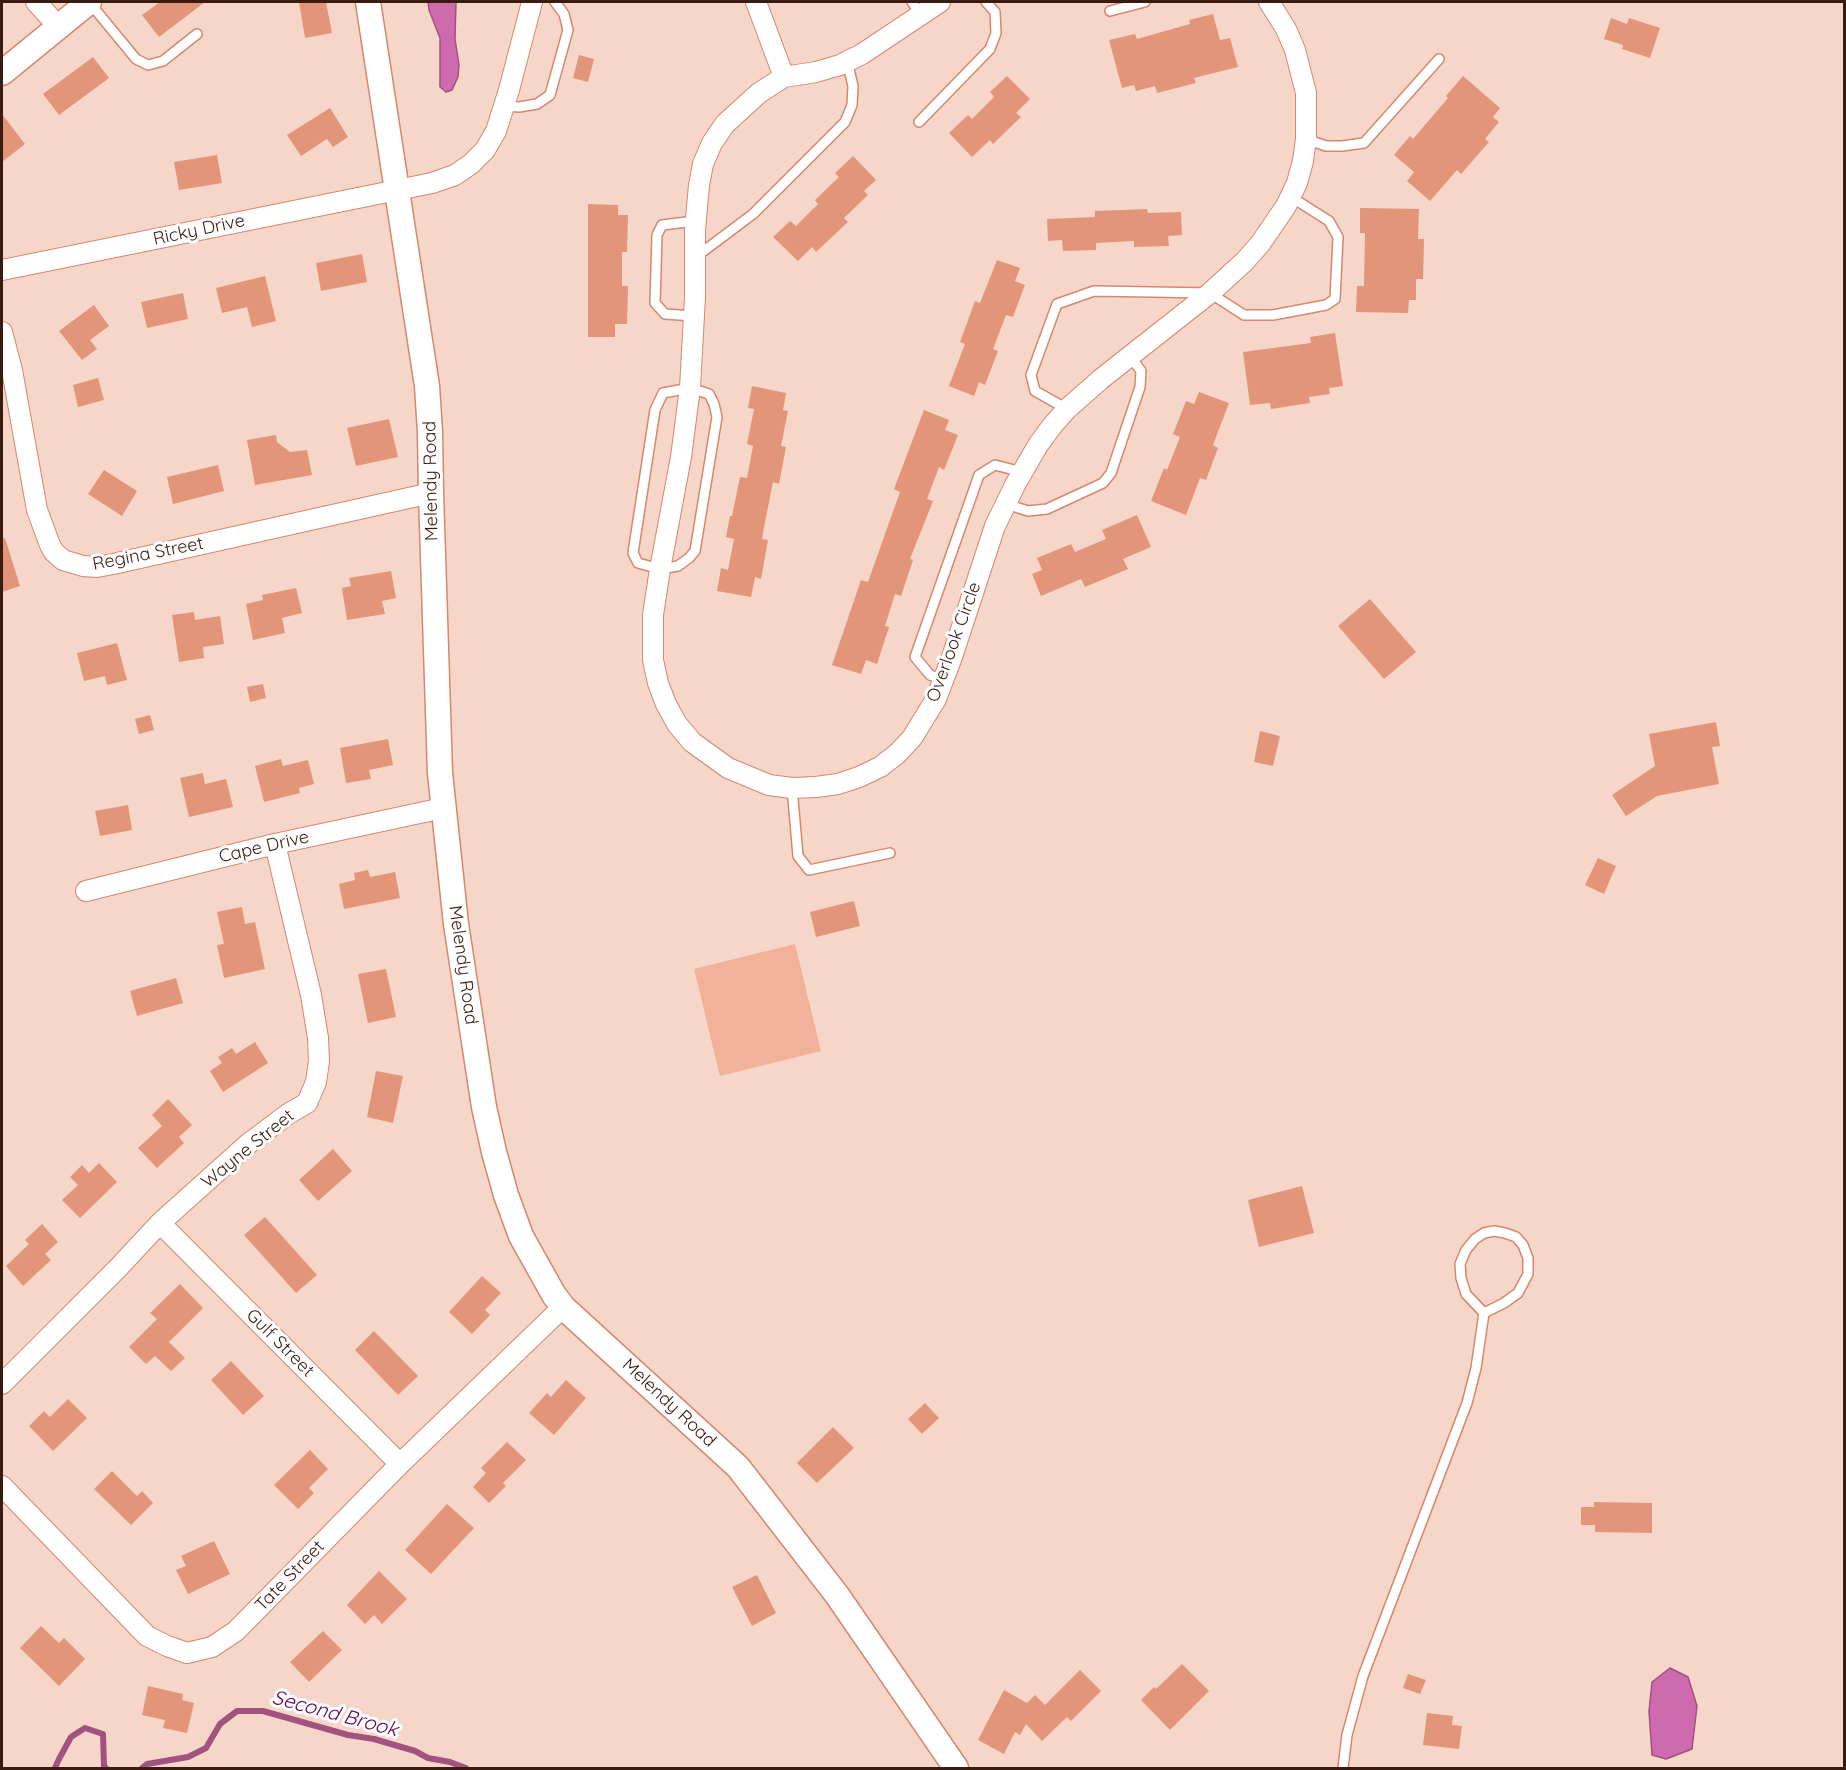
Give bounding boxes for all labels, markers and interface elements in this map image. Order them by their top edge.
street label: Ricky Drive [151,210,247,250]
street label: Melendy Road [419,421,443,541]
street label: Regina Street [91,533,205,575]
street label: Overlook Circle [922,579,986,705]
street label: Cape Drive [217,826,311,868]
street label: Melendy Road [444,904,482,1026]
street label: Wayne Street [197,1105,299,1193]
street label: Gulf Street [241,1304,319,1382]
street label: Melendy Road [618,1354,720,1452]
street label: Tate Street [251,1536,329,1616]
water label: Second Brook [269,1686,401,1742]

